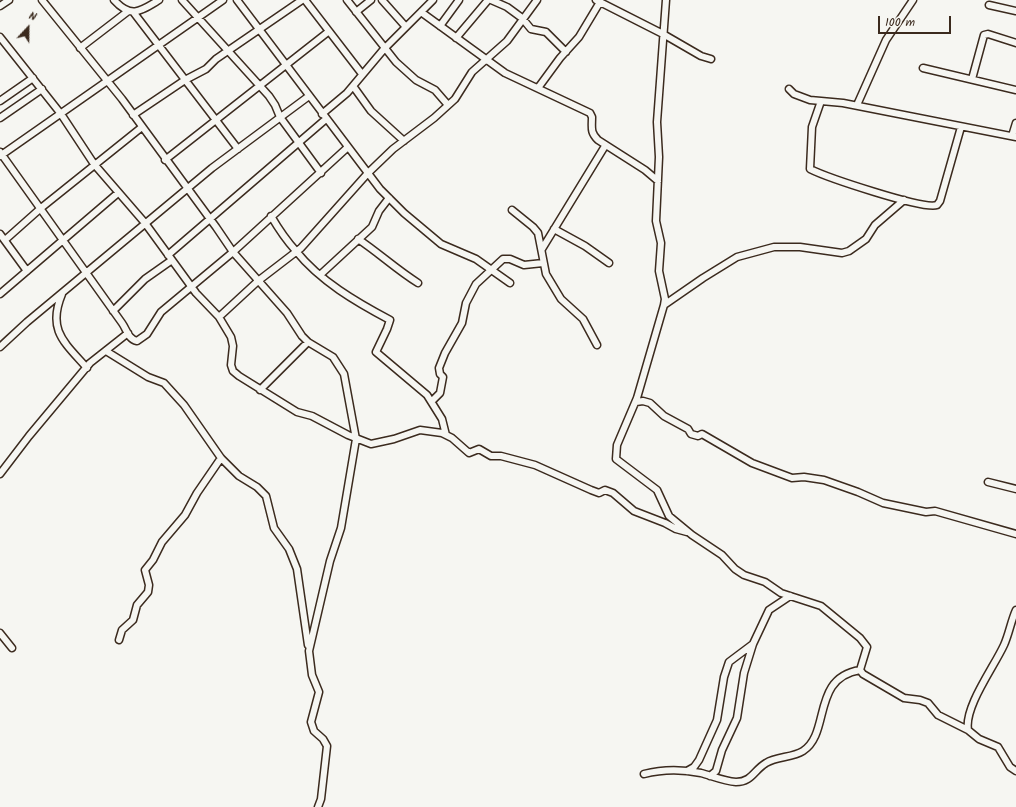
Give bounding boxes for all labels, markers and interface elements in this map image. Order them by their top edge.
text: N [26,7,39,27]
north arrow [8,8,48,48]
scale bar [880,8,953,34]
text: 100 m [885,13,915,32]

